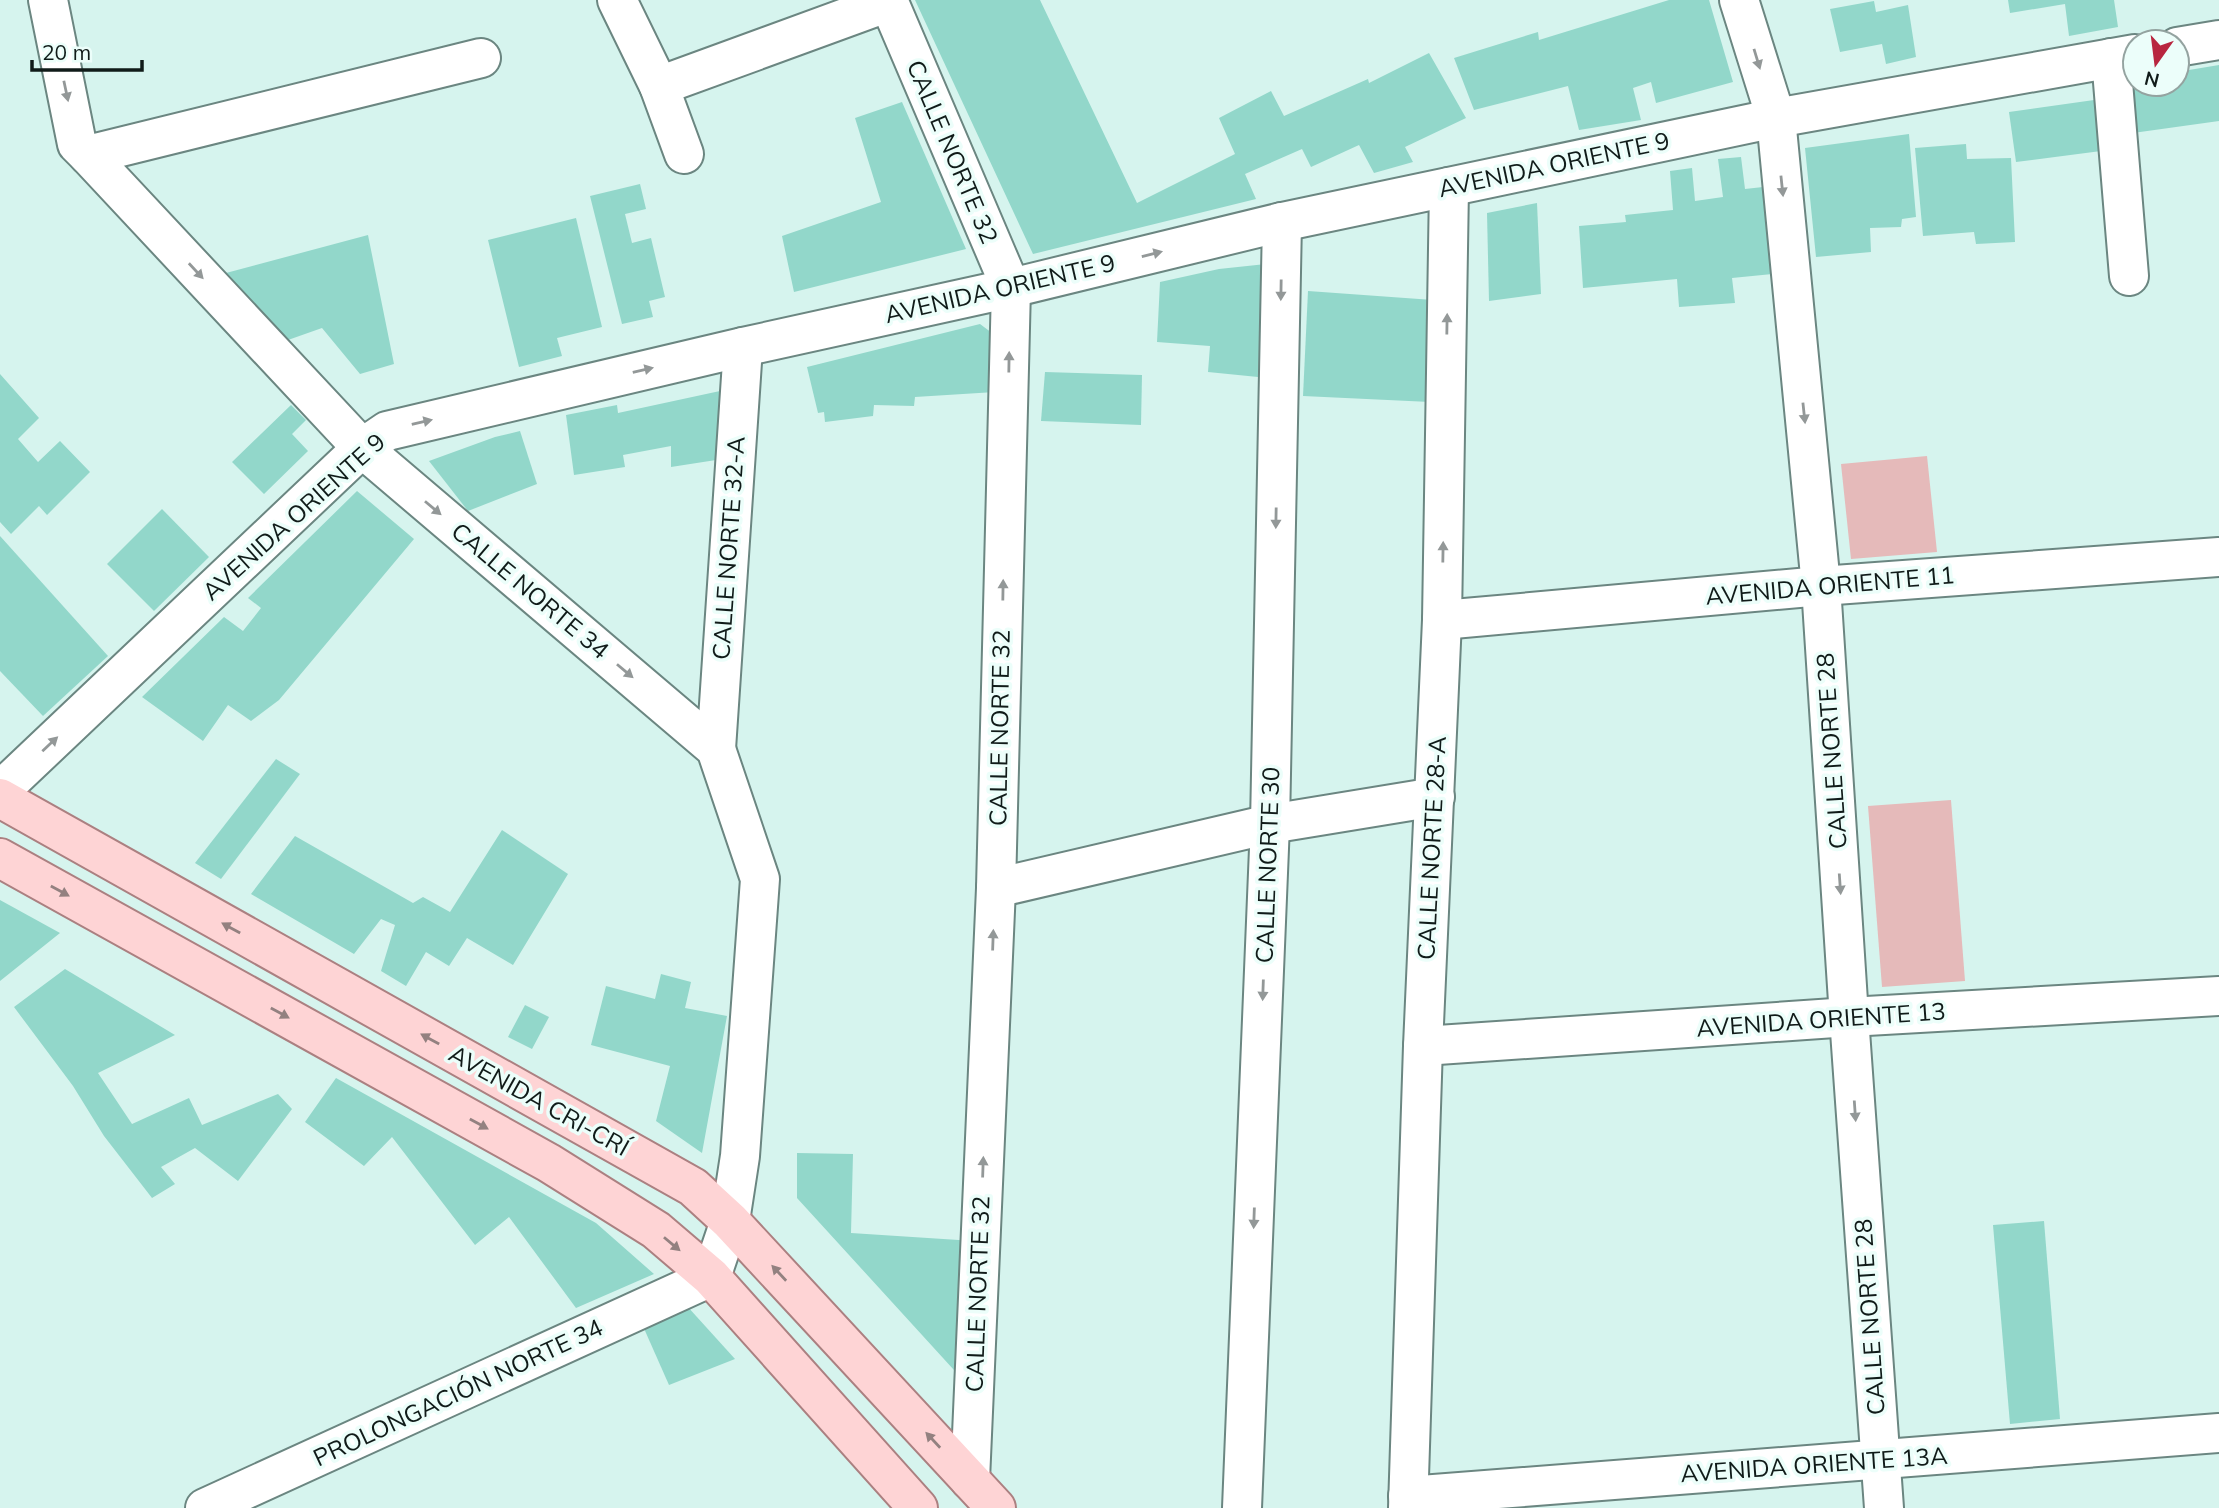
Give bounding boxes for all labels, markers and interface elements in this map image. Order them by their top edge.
scale bar [32,28,142,72]
north arrow [2121,28,2191,98]
text: 20 m [42,39,91,65]
one-way arrow [1753,49,1763,70]
street label: CALLE NORTE 32 [901,55,1005,248]
text: N [2142,66,2162,93]
one-way arrow [61,80,72,102]
street label: AVENIDA ORIENTE 9 [1435,125,1672,203]
one-way arrow [1777,176,1788,198]
street label: AVENIDA ORIENTE 9 [882,247,1118,329]
one-way arrow [1141,248,1163,259]
one-way arrow [187,262,203,279]
one-way arrow [1275,280,1287,302]
one-way arrow [1441,313,1453,335]
one-way arrow [1003,351,1015,373]
one-way arrow [633,364,655,375]
one-way arrow [1799,402,1810,424]
one-way arrow [411,417,433,428]
street label: AVENIDA ORIENTE 9 [196,426,391,606]
street label: CALLE NORTE 32-A [705,435,751,661]
one-way arrow [424,500,442,516]
one-way arrow [1271,507,1282,529]
street label: CALLE NORTE 34 [446,516,616,665]
one-way arrow [1438,541,1449,563]
street label: AVENIDA ORIENTE 11 [1704,559,1956,611]
one-way arrow [997,578,1009,600]
street label: CALLE NORTE 32 [982,630,1016,826]
street label: CALLE NORTE 28 [1809,652,1853,850]
one-way arrow [616,664,634,679]
street label: CALLE NORTE 28-A [1410,735,1452,961]
one-way arrow [41,736,58,753]
street label: CALLE NORTE 30 [1249,766,1285,964]
one-way arrow [1835,873,1846,895]
one-way arrow [50,885,69,897]
one-way arrow [222,922,241,934]
one-way arrow [988,928,999,950]
one-way arrow [1258,979,1269,1001]
street label: AVENIDA ORIENTE 13 [1695,995,1947,1043]
one-way arrow [270,1007,290,1019]
one-way arrow [420,1033,439,1045]
street label: AVENIDA CRI-CRÍ [444,1038,636,1163]
one-way arrow [1850,1100,1861,1122]
one-way arrow [469,1118,488,1130]
one-way arrow [978,1156,989,1178]
street label: CALLE NORTE 32 [959,1195,995,1393]
one-way arrow [1248,1207,1259,1229]
street label: CALLE NORTE 28 [1847,1218,1891,1416]
one-way arrow [663,1236,680,1251]
one-way arrow [771,1265,787,1282]
street label: PROLONGACIÓN NORTE 34 [308,1312,607,1472]
one-way arrow [925,1431,941,1449]
street label: AVENIDA ORIENTE 13A [1679,1440,1949,1488]

